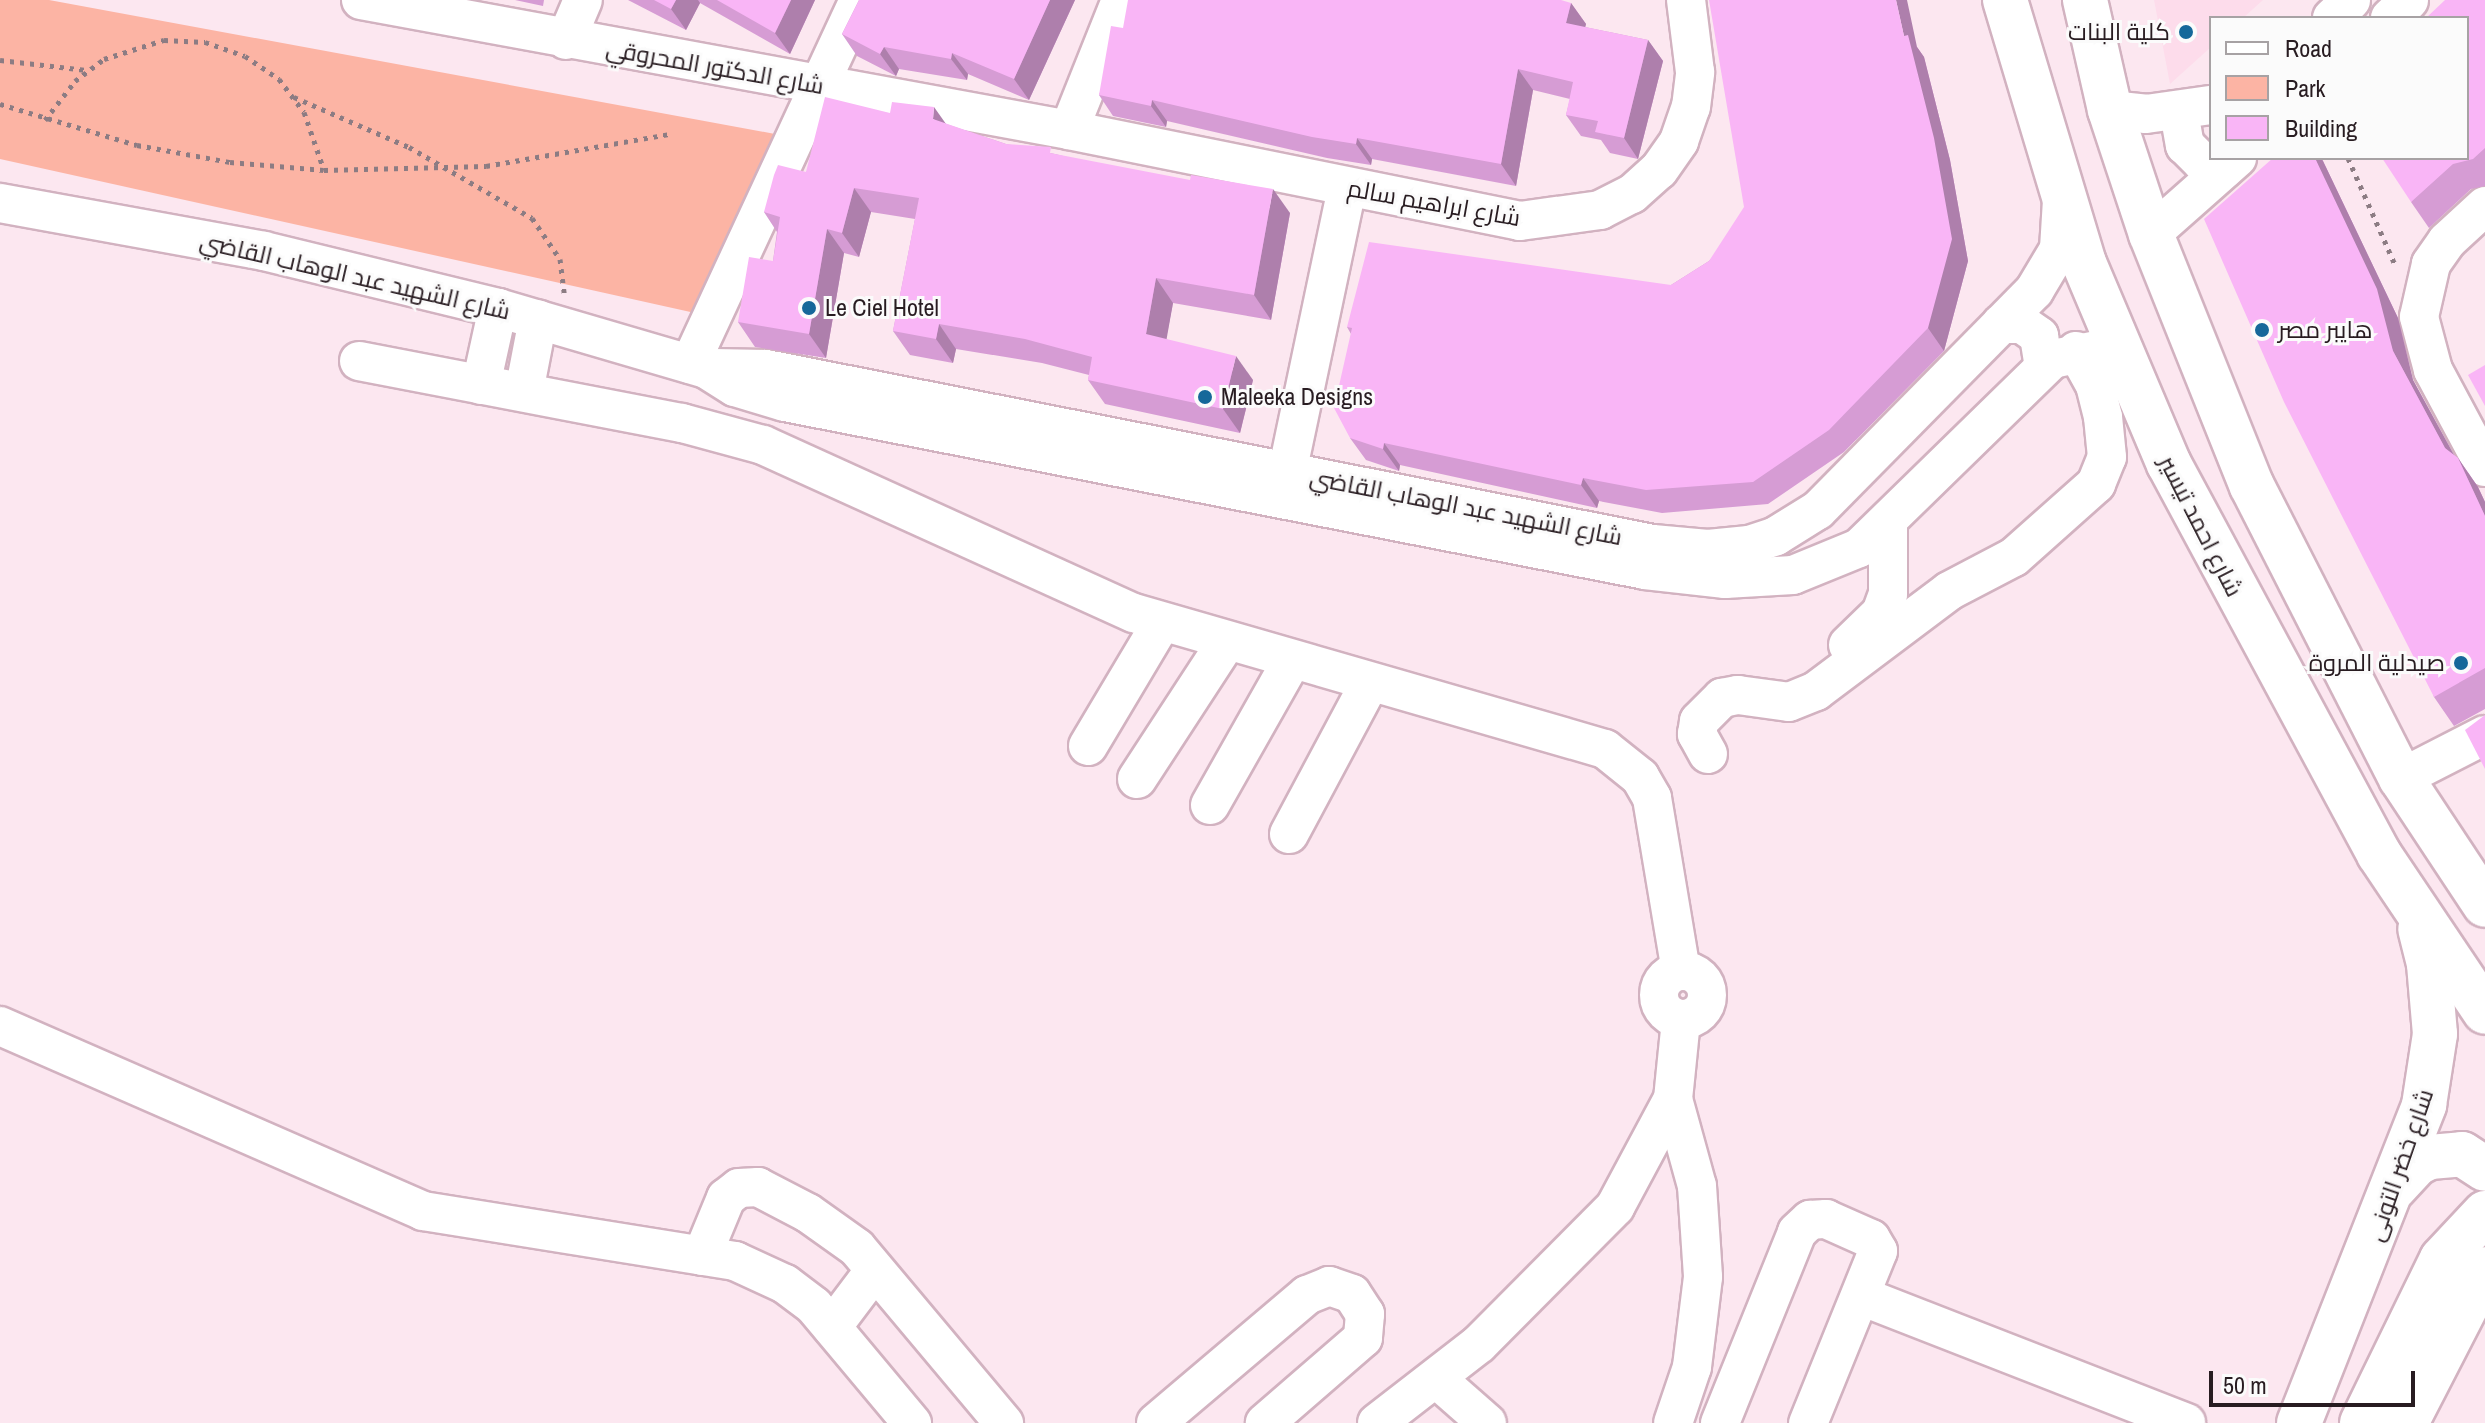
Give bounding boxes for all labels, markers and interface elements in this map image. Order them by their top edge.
legend [2209,16,2469,160]
place label: كلية البنات [2068,18,2170,46]
marker: كلية البنات [2177,23,2195,41]
text: Road [2285,32,2332,64]
street label: شارع الدكتور المحروقي [604,34,826,100]
text: Park [2285,72,2325,104]
text: Building [2285,112,2357,144]
street label: شارع ابراهيم سالم [1345,174,1523,232]
street label: شارع الشهيد عبد الوهاب القاضي [197,226,513,326]
place label: Le Ciel Hotel [825,294,939,322]
marker: Le Ciel Hotel [800,299,818,317]
place label: هايبر مصر [2278,316,2373,344]
marker: هايبر مصر [2253,321,2271,339]
place label: Maleeka Designs [1221,383,1373,411]
marker: Maleeka Designs [1196,388,1214,406]
street label: شارع احمد تيسير [2153,451,2249,601]
street label: شارع الشهيد عبد الوهاب القاضي [1307,463,1625,551]
place label: صيدلية المروة [2309,649,2445,677]
marker: صيدلية المروة [2452,654,2470,672]
street label: شارع خضر التونى [2360,1085,2440,1245]
scale bar [2213,1355,2419,1405]
text: 50 m [2223,1369,2267,1401]

